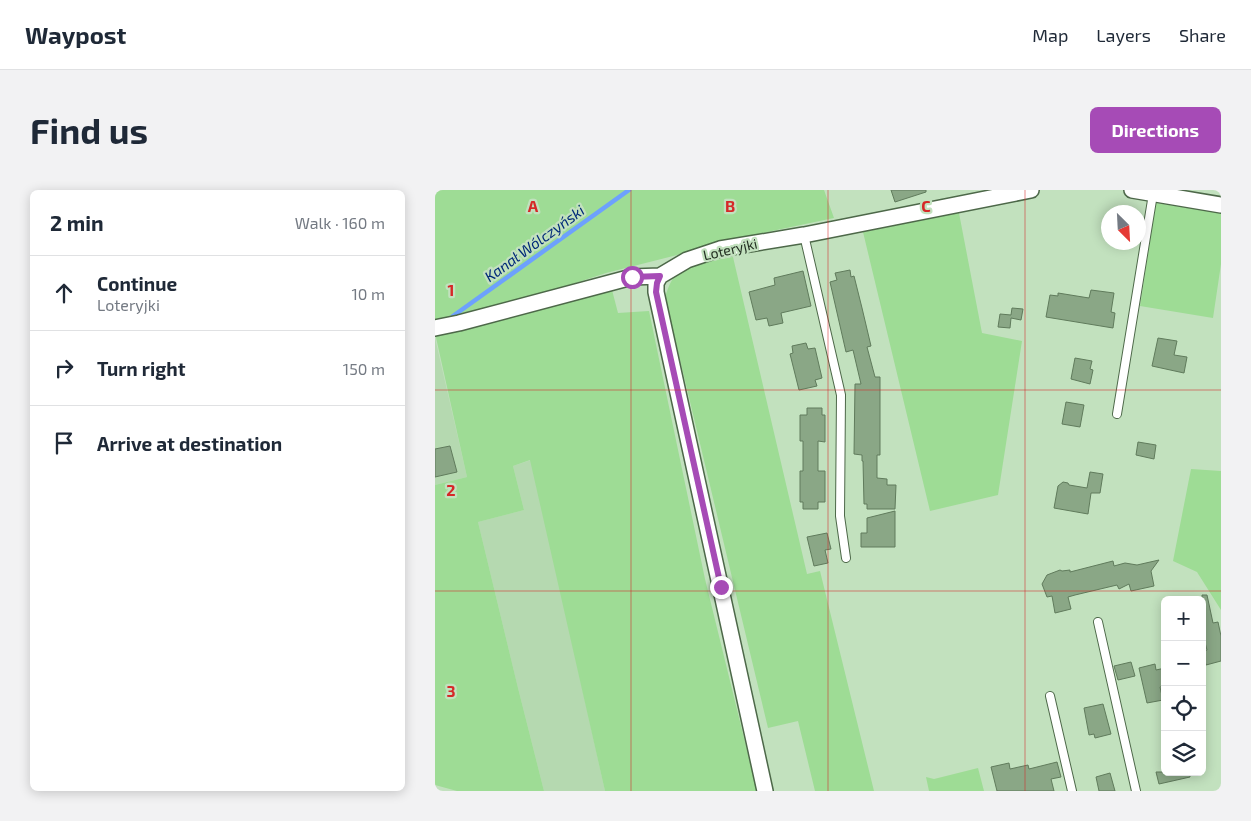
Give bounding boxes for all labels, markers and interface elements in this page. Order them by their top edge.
text: Waypost [25,20,126,49]
text: Map [1032,24,1068,46]
text: Layers [1096,24,1151,46]
text: Share [1179,24,1226,46]
button: Directions [1090,107,1221,153]
text: Find us [30,109,148,151]
text: A [528,196,539,215]
text: B [725,196,735,215]
text: C [921,196,931,215]
water label: Kanał Wólczyński [481,201,588,286]
north arrow [1101,205,1146,250]
text: 2 min [50,210,104,235]
text: Walk · 160 m [295,213,385,232]
street label: Loteryjki [701,235,759,263]
route start [621,266,644,289]
text: Continue [97,272,177,295]
icon: ahead [50,279,78,307]
text: 1 [448,280,454,299]
text: 10 m [351,284,385,303]
text: Loteryjki [97,295,160,314]
icon: right [50,354,78,382]
text: Turn right [97,357,185,380]
text: 150 m [343,359,385,378]
icon: arrive [50,429,78,457]
text: Arrive at destination [97,432,282,455]
text: 2 [446,480,456,499]
route end [710,576,733,599]
map controls [1161,596,1206,776]
button: + [1161,596,1206,641]
button: − [1161,641,1206,686]
text: 3 [446,681,456,700]
button: locate [1161,686,1206,731]
button: layers [1161,731,1206,776]

